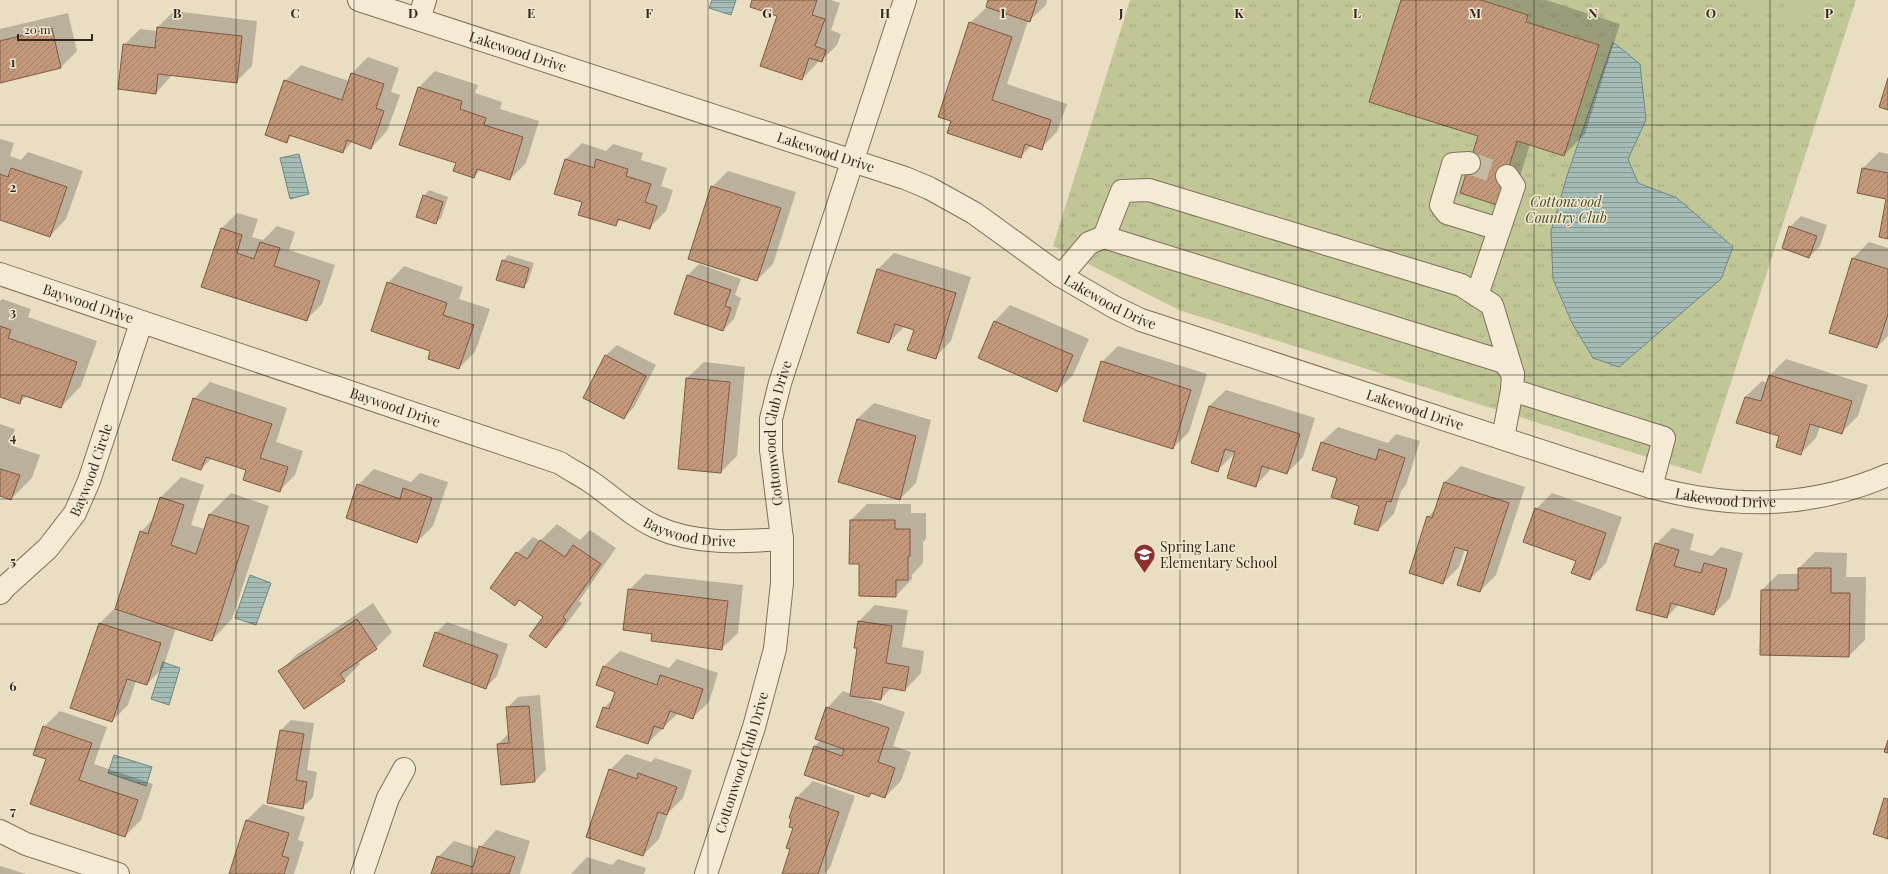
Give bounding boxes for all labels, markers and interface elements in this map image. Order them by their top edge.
text: B [173,4,182,21]
text: C [290,4,300,21]
text: D [408,4,418,21]
text: E [527,4,535,21]
text: F [645,4,653,21]
text: G [762,4,772,21]
text: H [880,4,890,21]
text: I [1001,4,1006,21]
text: J [1118,4,1124,21]
text: K [1234,4,1244,21]
text: L [1353,4,1361,21]
text: M [1469,4,1481,21]
text: N [1588,4,1598,21]
text: O [1706,4,1716,21]
text: P [1825,4,1834,21]
scale bar [18,16,92,42]
text: 20 m [24,21,51,37]
street label: Lakewood Drive [467,27,569,76]
text: 1 [11,53,16,70]
street label: Lakewood Drive [775,127,877,176]
text: 2 [10,178,17,195]
park label: Cottonwood Country Club [1525,192,1607,227]
street label: Lakewood Drive [1061,270,1159,333]
street label: Baywood Drive [40,279,136,327]
text: 3 [10,303,16,320]
street label: Cottonwood Club Drive [761,358,796,507]
street label: Baywood Drive [347,383,443,431]
street label: Lakewood Drive [1364,384,1466,434]
street label: Baywood Circle [65,421,116,519]
text: 4 [10,428,17,445]
street label: Lakewood Drive [1674,483,1777,511]
street label: Baywood Drive [640,512,736,550]
place label: Spring Lane Elementary School [1160,537,1278,572]
school or university icon: Spring Lane Elementary School [1132,542,1158,575]
text: 5 [10,552,16,569]
text: 6 [9,677,17,694]
street label: Cottonwood Club Drive [710,689,772,836]
text: 7 [10,802,16,819]

